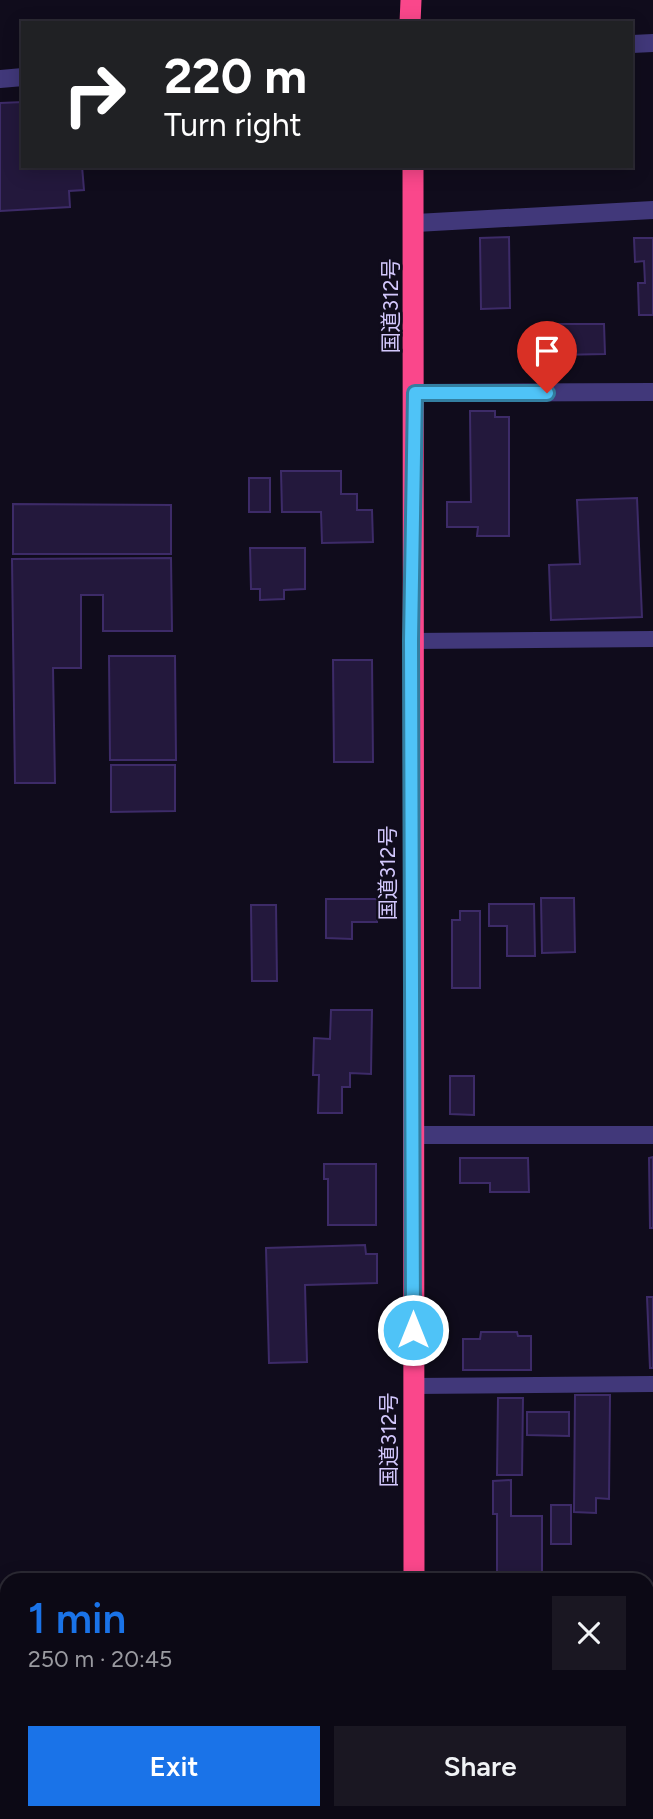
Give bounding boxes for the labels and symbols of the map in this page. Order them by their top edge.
street label: 国道312号 [378,259,403,353]
pin [517,321,577,393]
street label: 国道312号 [375,826,400,920]
position arrow [376,1293,450,1367]
street label: 国道312号 [376,1393,401,1487]

